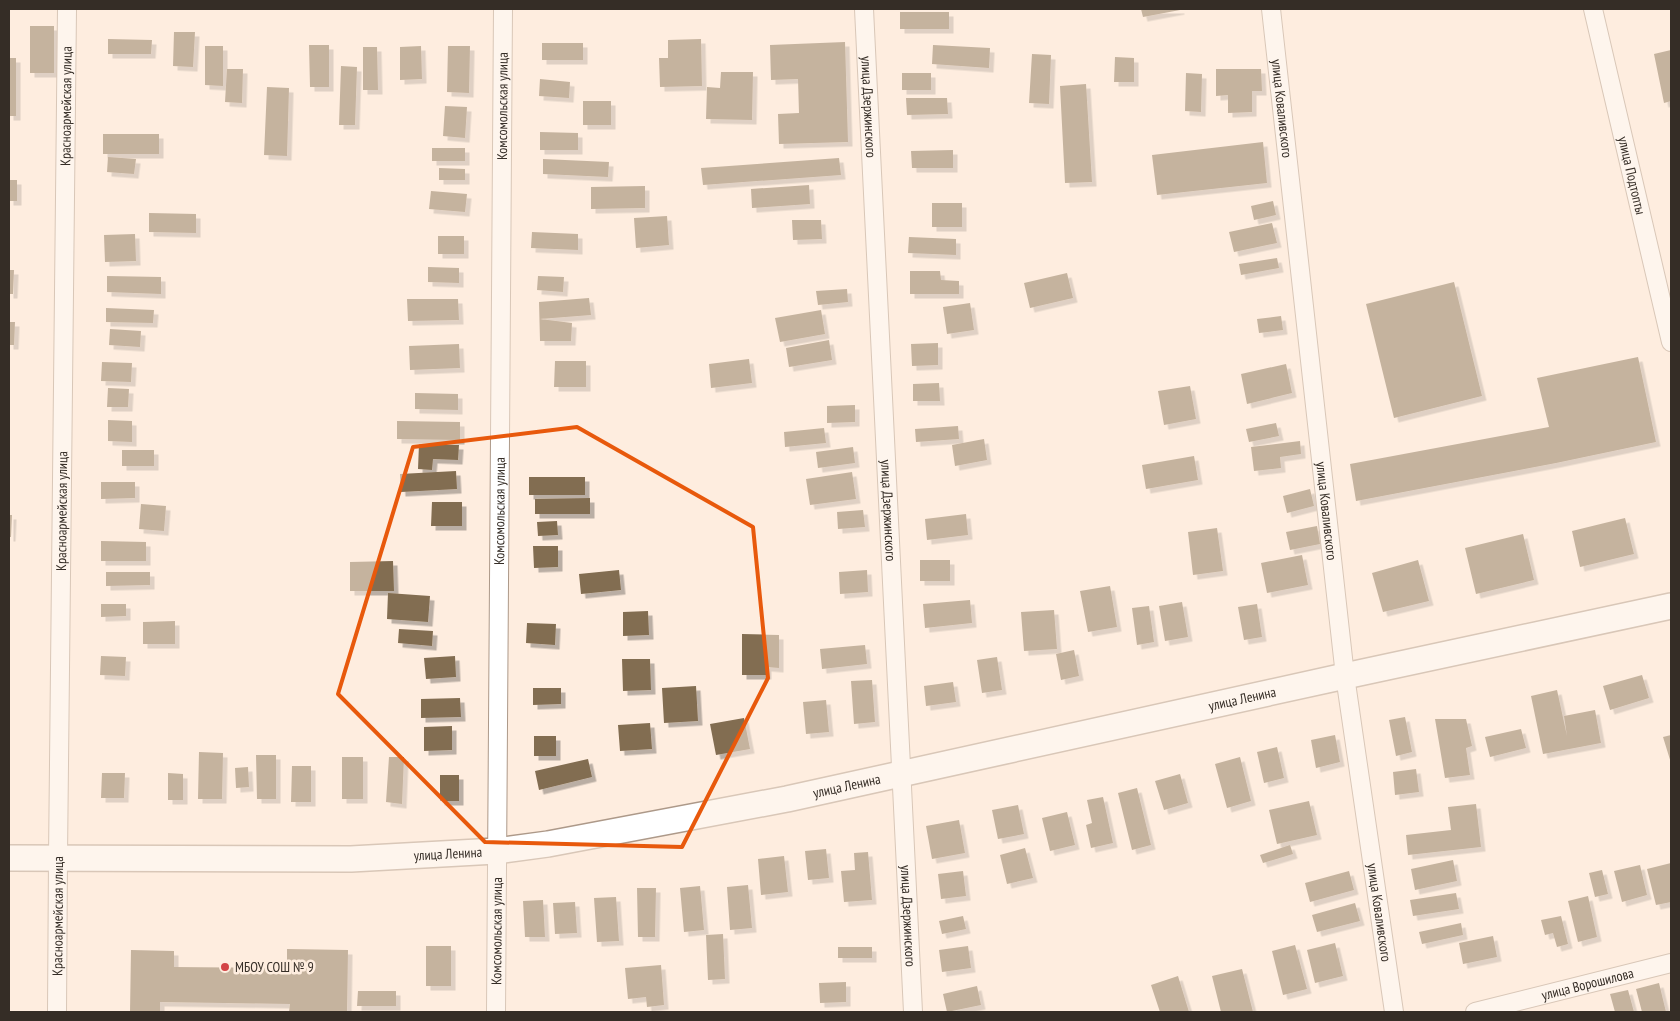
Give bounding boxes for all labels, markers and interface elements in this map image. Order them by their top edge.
street label: Красноармейская улица [56,46,76,166]
street label: Комсомольская улица [493,52,512,160]
street label: улица Дзержинского [857,56,880,158]
street label: улица Коваливского [1268,58,1296,159]
street label: улица Подтопты [1614,135,1650,216]
street label: Красноармейская улица [52,451,71,571]
street label: Комсомольская улица [490,457,509,565]
street label: улица Дзержинского [877,459,900,562]
street label: улица Коваливского [1312,461,1341,561]
street label: улица Ленина [1207,683,1278,715]
street label: улица Ленина [811,770,882,802]
street label: улица Ленина [413,843,483,865]
street label: Красноармейская улица [48,856,67,976]
street label: улица Коваливского [1363,862,1396,963]
street label: улица Дзержинского [897,865,920,967]
street label: Комсомольская улица [487,877,506,985]
place label: МБОУ СОШ № 9 [235,958,314,976]
marker: МБОУ СОШ № 9 [219,961,231,973]
street label: улица Ворошилова [1540,964,1635,1004]

